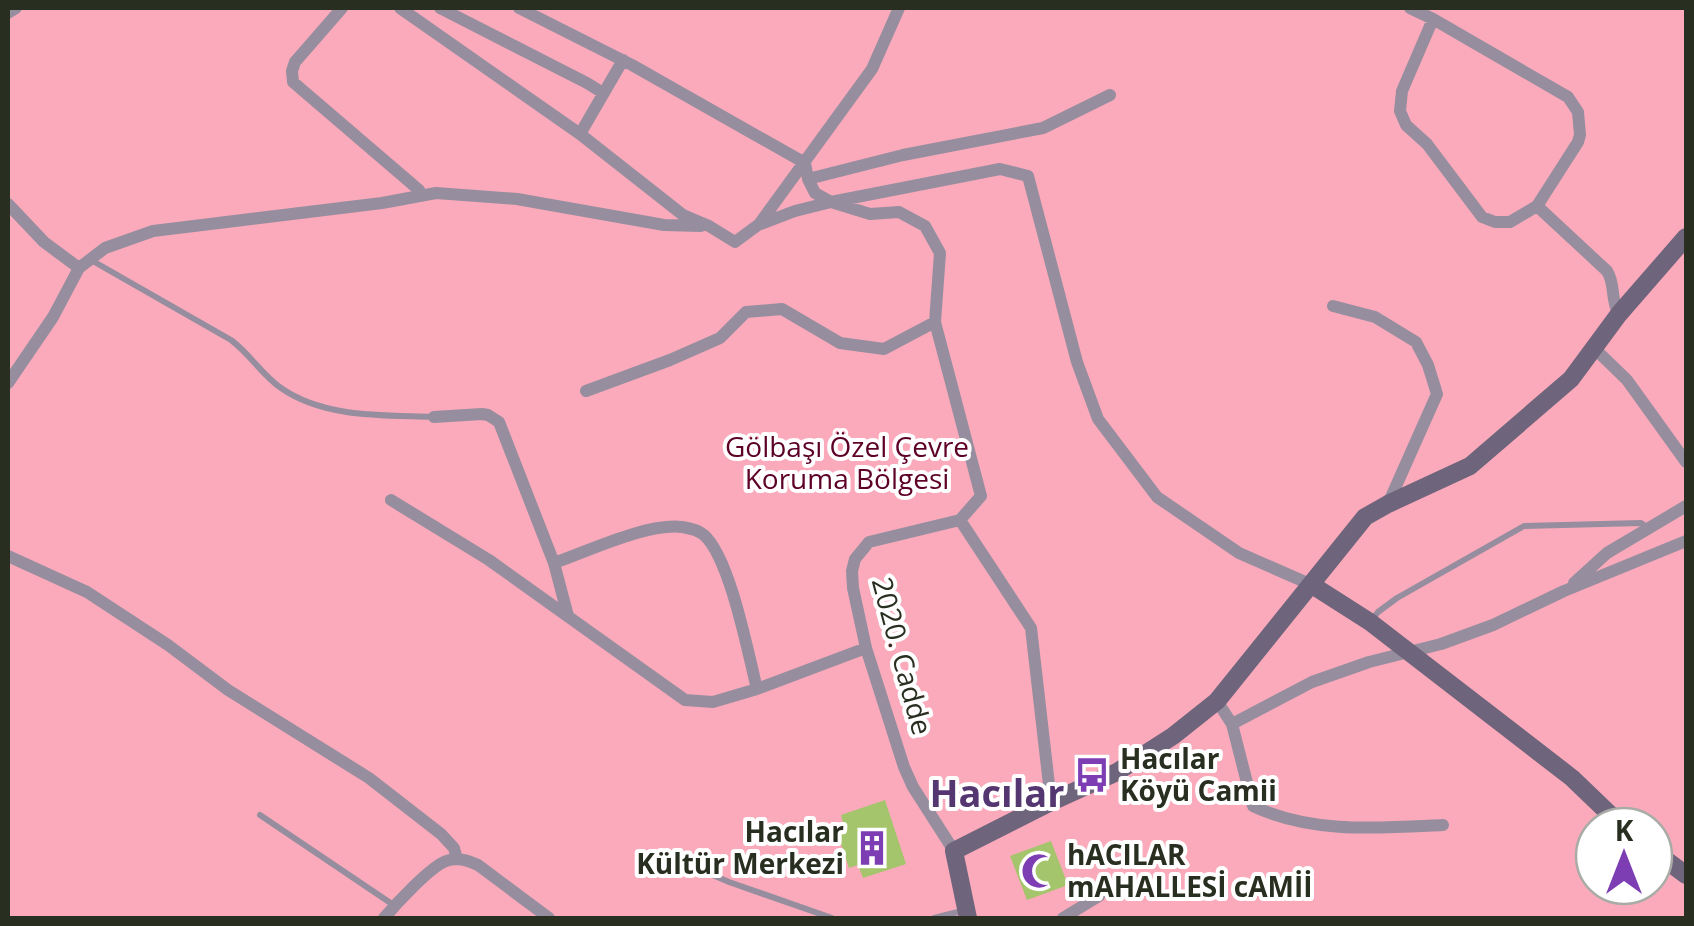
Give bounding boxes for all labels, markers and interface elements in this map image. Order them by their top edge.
park label: Gölbaşı Özel Çevre Koruma Bölgesi [725,427,969,497]
street label: 2020. Cadde [864,573,942,739]
place label: Hacılar Köyü Camii [1120,739,1277,809]
bus stop icon: Hacılar Köyü Camii [1073,756,1111,794]
district label: Hacılar [930,766,1064,818]
north arrow [1574,806,1674,906]
text: K [1615,811,1634,849]
place label: Hacılar Kültür Merkezi [636,812,844,882]
building icon: Hacılar Kültür Merkezi [853,829,891,867]
place label: hACILAR mAHALLESİ cAMİİ [1067,835,1313,905]
mosque icon: hACILAR mAHALLESİ cAMİİ [1020,852,1058,890]

